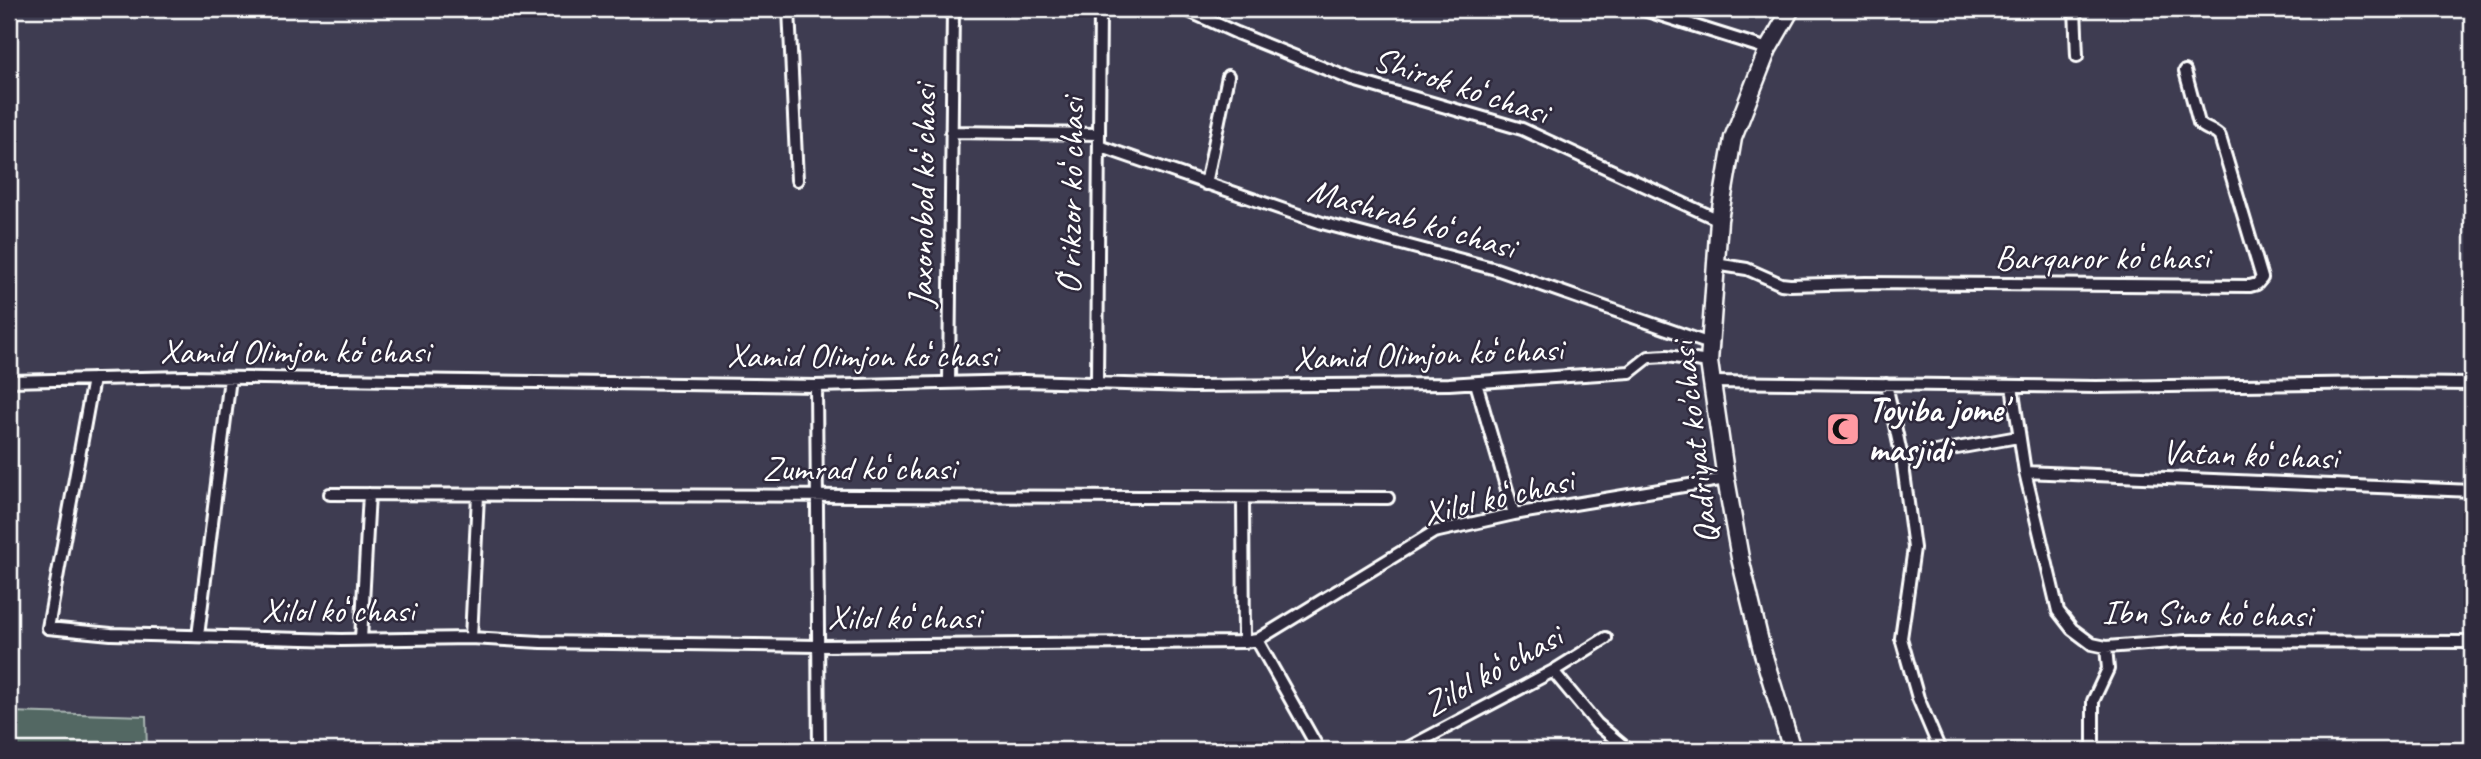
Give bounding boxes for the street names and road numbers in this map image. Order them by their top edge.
street label: Shirok koʻchasi [1367,36,1558,136]
street label: Jaxonobod koʻchasi [898,80,947,310]
street label: Oʻrikzor koʻchasi [1046,93,1095,295]
street label: Mashrab koʻchasi [1303,167,1525,271]
street label: Barqaror koʻchasi [1995,235,2214,280]
street label: Xamid Olimjon koʻchasi [1292,326,1568,381]
street label: Xamid Olimjon koʻchasi [160,329,435,374]
street label: Xamid Olimjon koʻchasi [727,333,1002,378]
street label: Qadriyat ko'chasi [1659,335,1729,547]
street label: Vatan koʻchasi [2161,429,2343,480]
street label: Zumrad koʻchasi [762,446,960,491]
street label: Xilol koʻchasi [1419,456,1582,536]
street label: Xilol koʻchasi [262,588,419,633]
street label: Ibn Sino koʻchasi [2102,589,2317,638]
street label: Xilol koʻchasi [828,595,985,640]
street label: Zilol koʻchasi [1415,612,1574,727]

